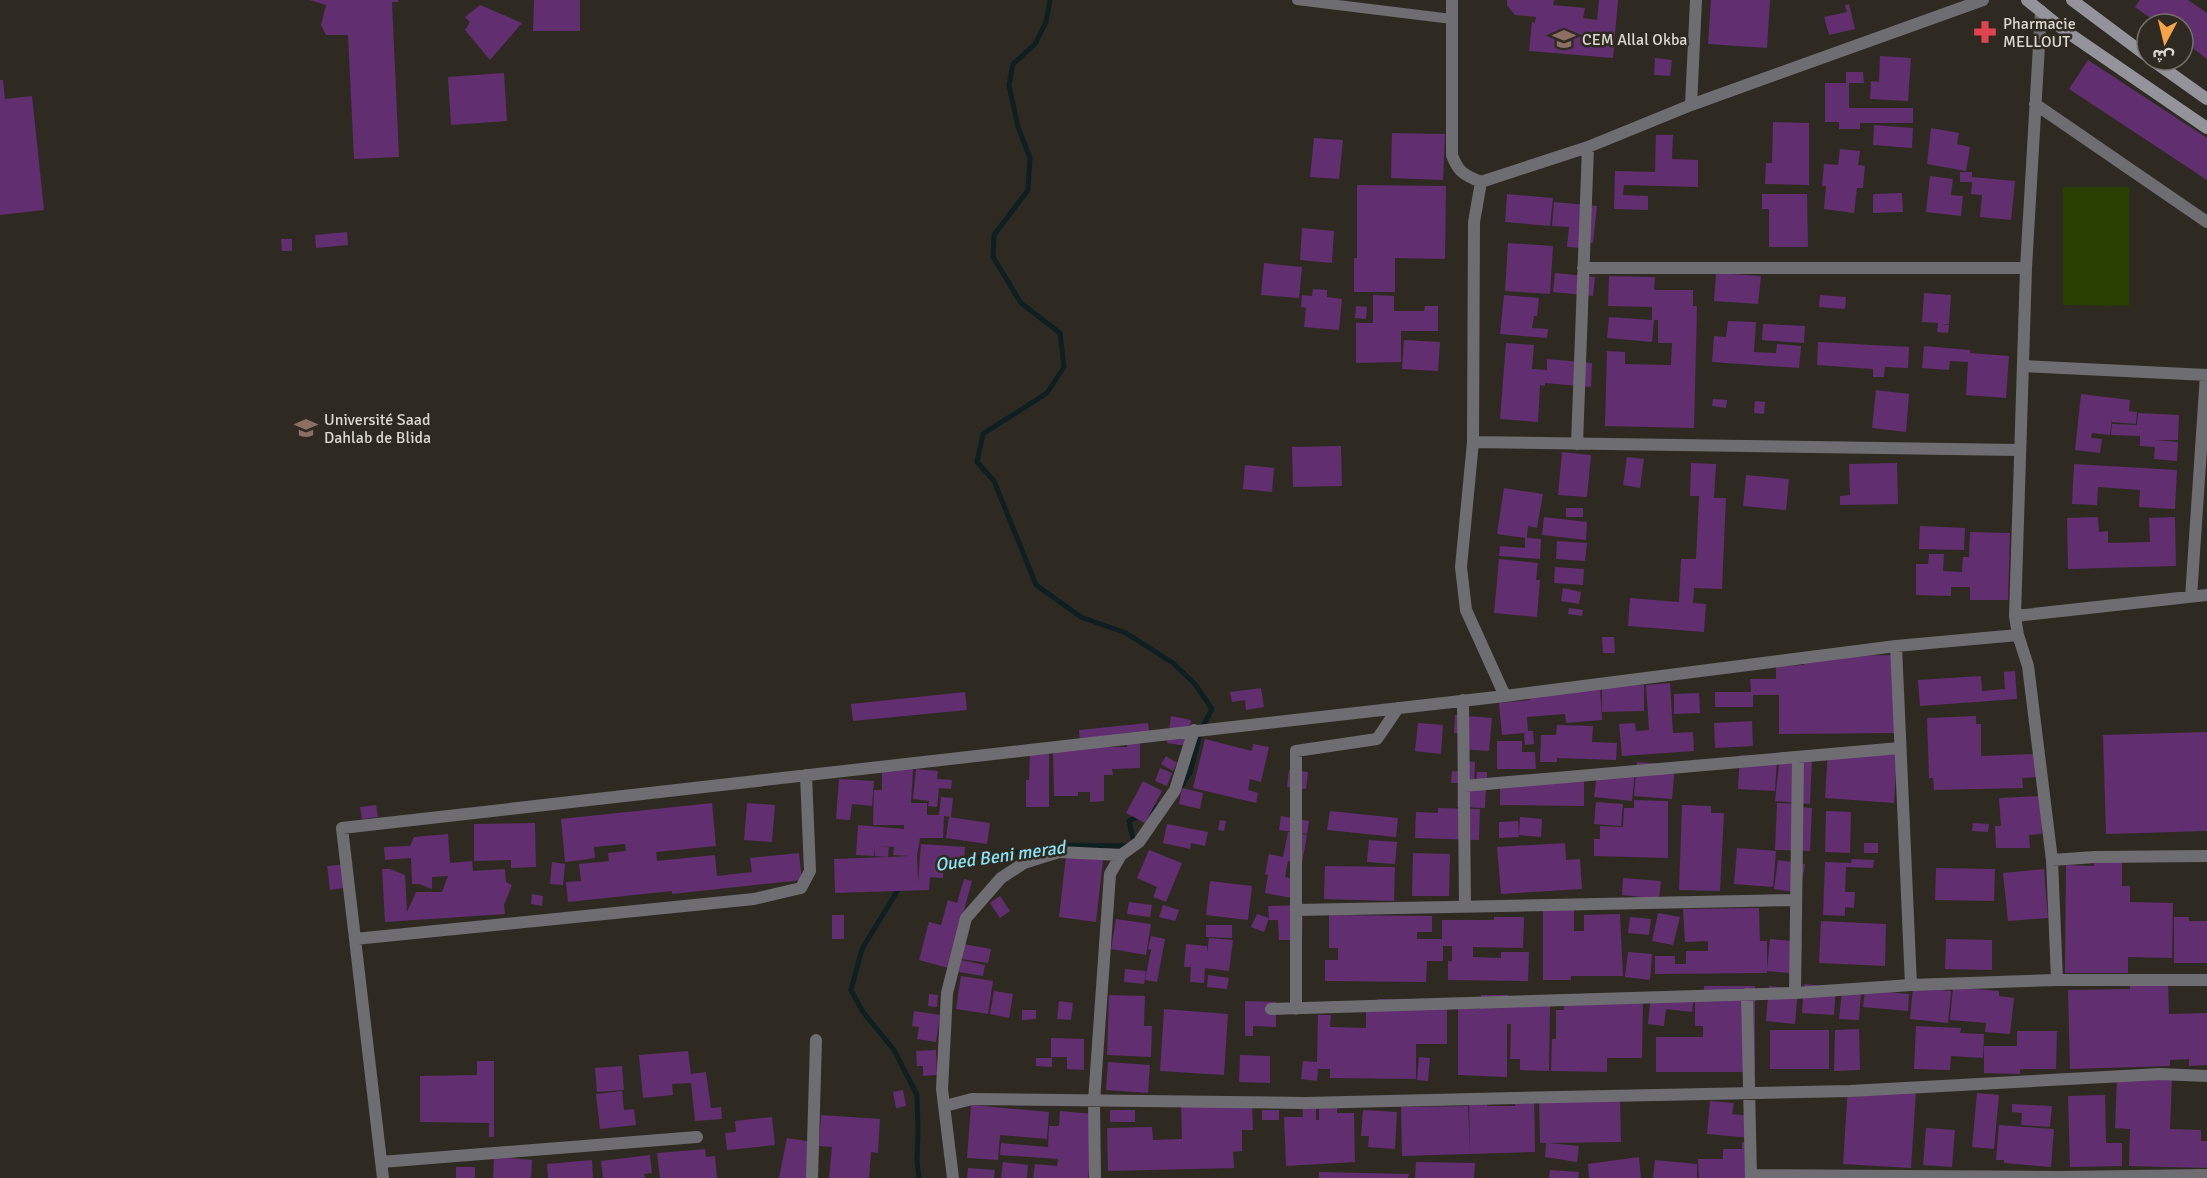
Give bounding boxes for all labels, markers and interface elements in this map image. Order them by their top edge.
north arrow [2135,12,2195,72]
place label: Pharmacie MELLOUT [2003,14,2076,52]
pharmacy icon: Pharmacie MELLOUT [1972,19,1998,45]
school or university icon: CEM Allal Okba [1551,26,1577,52]
place label: CEM Allal Okba [1582,30,1687,50]
text: ش [2151,45,2175,67]
place label: Université Saad Dahlab de Blida [324,410,431,448]
school or university icon: Université Saad Dahlab de Blida [293,415,319,441]
water label: Oued Beni merad [934,836,1069,876]

